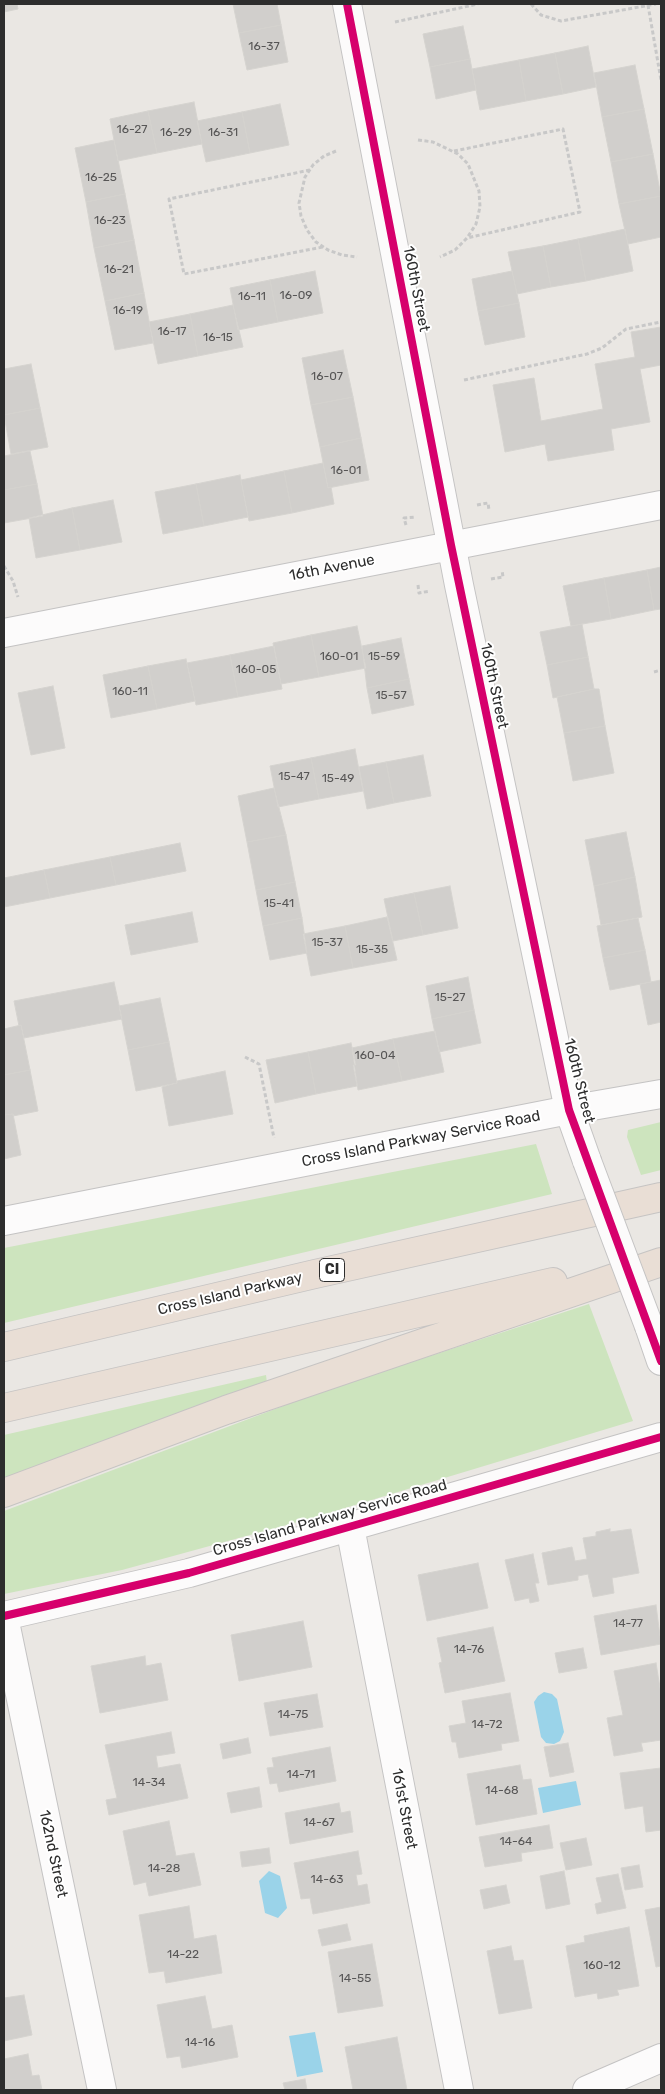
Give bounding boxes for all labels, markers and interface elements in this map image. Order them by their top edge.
house number: 16-37 [248,40,280,54]
house number: 16-27 [117,123,147,137]
house number: 16-29 [160,126,192,140]
house number: 16-31 [208,126,238,140]
house number: 16-25 [85,171,117,185]
house number: 16-23 [94,214,126,228]
street label: 160th Street [399,245,433,333]
house number: 16-21 [104,263,134,277]
house number: 16-09 [280,289,312,303]
house number: 16-11 [238,290,266,304]
house number: 16-19 [113,304,143,318]
house number: 16-17 [157,325,187,339]
house number: 16-15 [203,331,233,345]
house number: 16-07 [311,370,343,384]
house number: 16-01 [331,464,361,478]
street label: 16th Avenue [288,551,376,585]
street label: 160th Street [476,642,512,730]
house number: 160-01 [320,650,358,664]
house number: 15-59 [368,650,400,664]
house number: 160-05 [236,663,276,677]
house number: 160-11 [112,685,148,699]
house number: 15-57 [375,689,407,703]
house number: 15-47 [278,770,310,784]
house number: 15-49 [322,772,354,786]
house number: 15-41 [264,897,294,911]
house number: 15-37 [311,936,343,950]
house number: 15-35 [356,943,388,957]
house number: 15-27 [435,991,465,1005]
street label: 160th Street [560,1037,598,1125]
house number: 160-04 [355,1049,395,1063]
street label: Cross Island Parkway Service Road [300,1107,542,1171]
road number: CI [320,1258,344,1282]
street label: Cross Island Parkway [156,1269,304,1319]
street label: Cross Island Parkway Service Road [211,1476,449,1560]
house number: 14-77 [613,1617,643,1631]
house number: 14-76 [454,1643,484,1657]
house number: 14-75 [278,1708,308,1722]
house number: 14-72 [472,1718,502,1732]
street label: 161st Street [387,1767,421,1851]
house number: 14-71 [287,1768,315,1782]
house number: 14-34 [133,1776,165,1790]
house number: 14-68 [485,1784,519,1798]
street label: 162nd Street [35,1808,71,1900]
house number: 14-67 [303,1816,335,1830]
house number: 14-64 [499,1835,533,1849]
house number: 14-28 [148,1862,180,1876]
house number: 14-63 [311,1873,343,1887]
house number: 14-22 [167,1948,199,1962]
house number: 160-12 [583,1959,621,1973]
house number: 14-55 [339,1972,371,1986]
house number: 14-16 [185,2036,215,2050]

